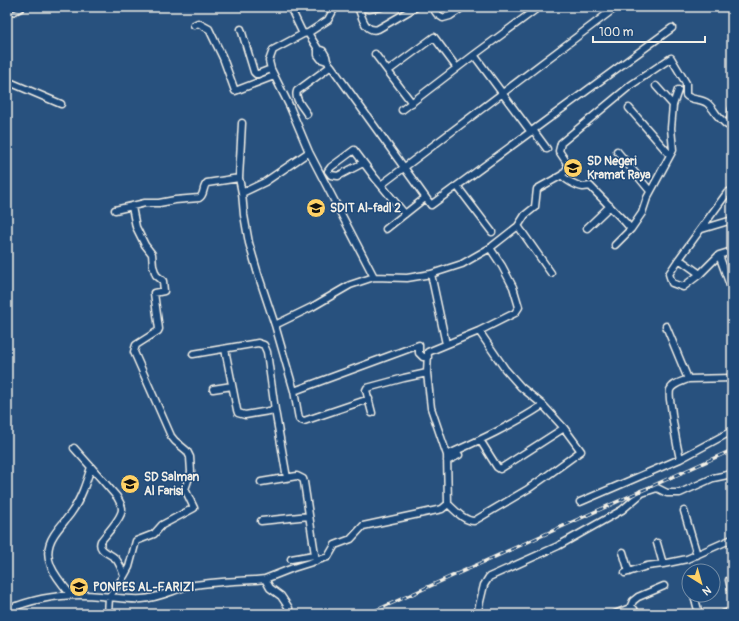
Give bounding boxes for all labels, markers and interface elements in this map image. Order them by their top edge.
scale bar [593,18,705,44]
text: 100 m [599,25,634,40]
place label: SD Negeri Kramat Raya [587,154,651,183]
school or university icon: SD Negeri Kramat Raya [562,157,584,179]
school or university icon: SDIT Al-fadl 2 [305,197,327,219]
place label: SDIT Al-fadl 2 [330,201,401,216]
place label: SD Salman Al Farisi [144,470,199,499]
school or university icon: SD Salman Al Farisi [119,473,141,495]
north arrow [681,563,721,603]
school or university icon: PONPES AL-FARIZI [68,576,90,598]
place label: PONPES AL-FARIZI [93,580,194,595]
text: N [699,583,714,598]

